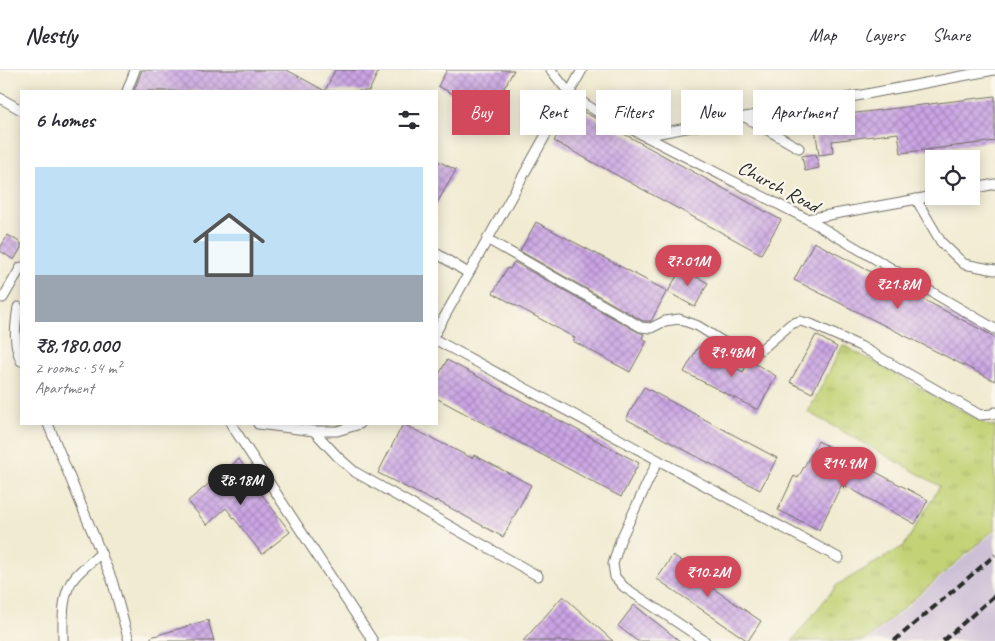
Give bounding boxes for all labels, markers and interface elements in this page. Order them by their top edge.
text: Nestly [25,20,77,50]
text: Map [809,24,837,46]
text: Layers [865,24,904,46]
text: Share [932,24,970,46]
chip: Buy [452,90,510,135]
chip: Rent [520,90,586,135]
chip: Filters [596,90,671,135]
chip: New [681,90,743,135]
chip: Apartment [753,90,855,135]
icon: filters [395,106,423,134]
text: 6 homes [35,107,95,133]
map controls [925,150,980,205]
button: locate [925,150,980,205]
street label: Church Road [734,155,827,220]
icon: home [184,200,274,290]
pin: ₹7.01M [647,244,729,287]
text: ₹7.01M [666,251,710,271]
pin: ₹21.8M [857,268,939,310]
text: ₹21.8M [876,274,920,294]
text: ₹8,180,000 [35,332,119,358]
pin: ₹9.48M [691,336,773,378]
text: ₹9.48M [710,342,754,362]
text: 2 rooms · 54 m² [35,358,121,378]
text: Apartment [35,378,94,398]
pin: ₹14.9M [803,446,885,489]
text: ₹14.9M [822,453,866,473]
pin: ₹8.18M [200,464,282,506]
text: ₹8.18M [219,470,263,490]
pin: ₹10.2M [667,556,749,598]
text: ₹10.2M [686,562,730,582]

